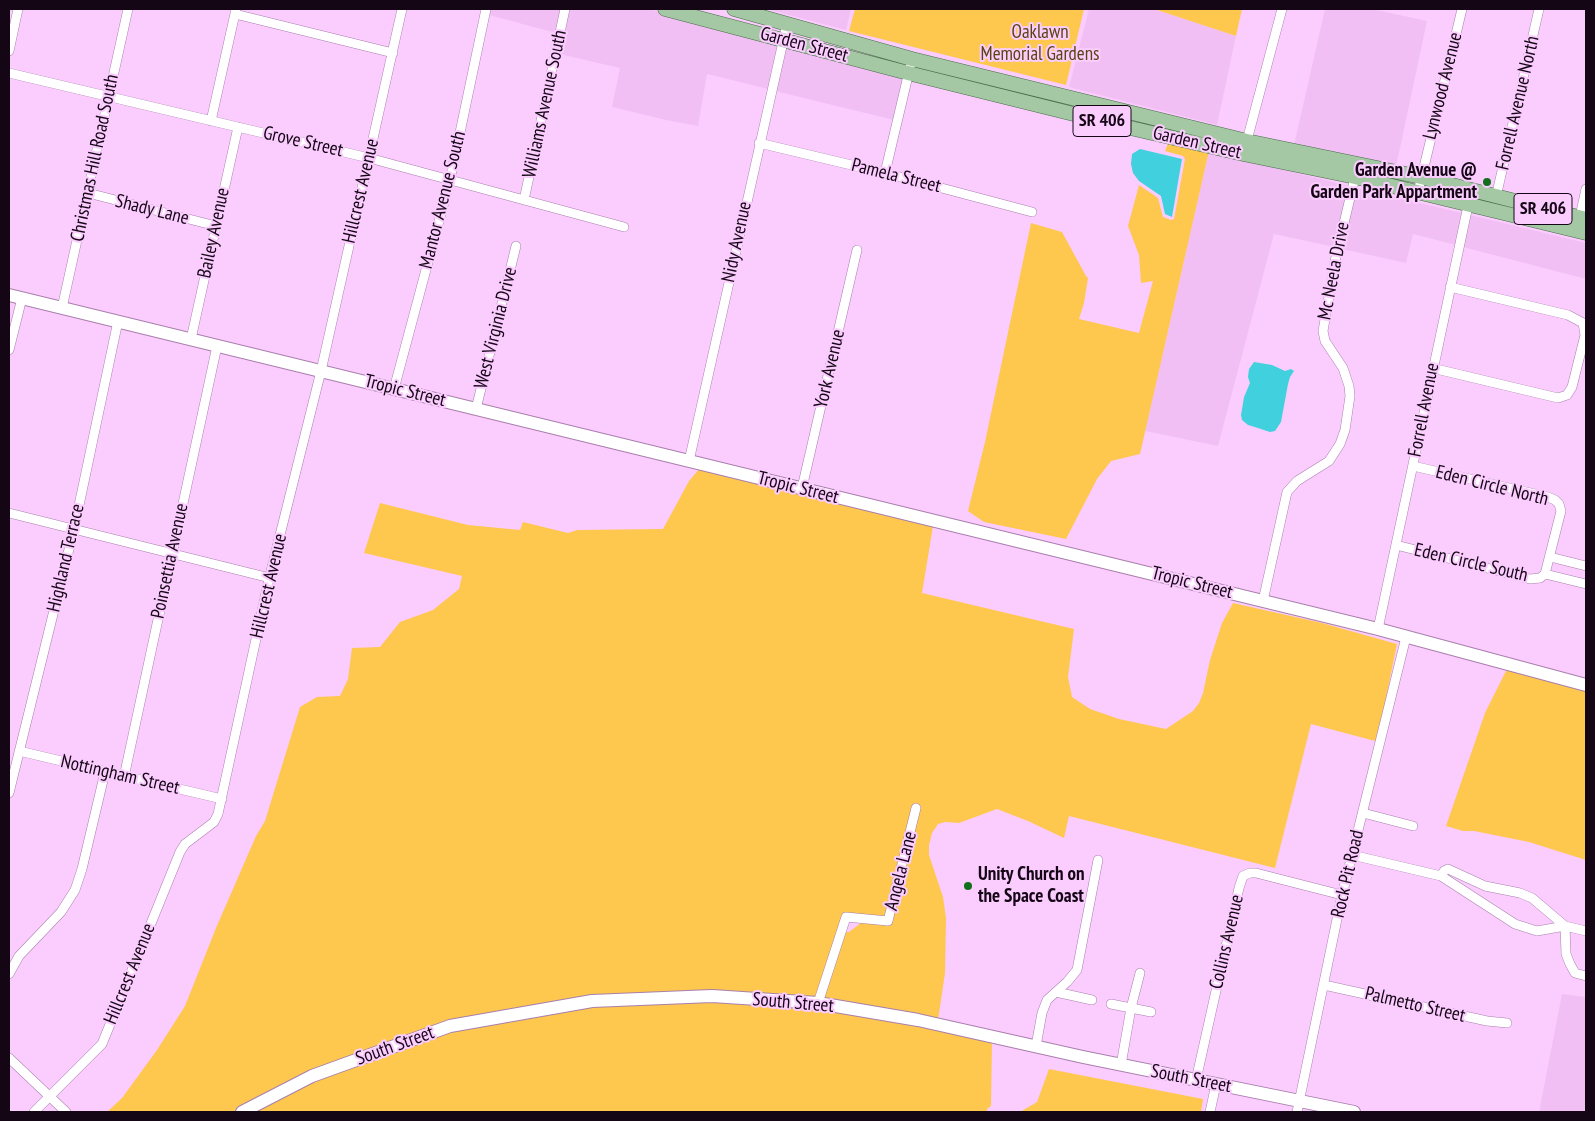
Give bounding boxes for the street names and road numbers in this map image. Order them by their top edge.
street label: Garden Street [758,22,850,68]
street label: Williams Avenue South [518,28,572,180]
street label: Lynwood Avenue [1419,30,1467,142]
street label: Forrell Avenue North [1491,34,1545,172]
street label: Christmas Hill Road South [66,72,124,244]
road number: SR 406 [1073,105,1131,136]
street label: Grove Street [261,122,345,162]
street label: Garden Street [1151,122,1243,164]
street label: Mantor Avenue South [415,129,471,271]
street label: Hillcrest Avenue [338,136,384,246]
street label: Pamela Street [849,154,943,198]
street label: Bailey Avenue [193,186,235,280]
street label: Shady Lane [113,190,191,230]
road number: SR 406 [1514,193,1572,224]
street label: Nidy Avenue [717,200,757,284]
street label: Mc Neela Drive [1313,220,1355,322]
street label: West Virginia Drive [470,265,522,391]
street label: York Avenue [810,327,850,411]
street label: Forrell Avenue [1404,361,1444,459]
street label: Tropic Street [362,370,448,412]
street label: Eden Circle North [1433,461,1551,511]
street label: Tropic Street [755,467,841,509]
street label: Poinsettia Avenue [147,501,193,621]
street label: Highland Terrace [42,502,90,614]
street label: Hillcrest Avenue [246,531,292,641]
street label: Eden Circle South [1412,539,1530,587]
street label: Tropic Street [1149,562,1235,604]
street label: Nottingham Street [58,750,182,800]
street label: Rock Pit Road [1327,828,1369,920]
street label: Angela Lane [880,829,922,913]
street label: Collins Avenue [1205,893,1249,991]
street label: Hillcrest Avenue [99,920,161,1028]
street label: Palmetto Street [1363,982,1467,1028]
street label: South Street [751,988,835,1018]
street label: South Street [353,1021,437,1071]
street label: South Street [1149,1060,1233,1098]

